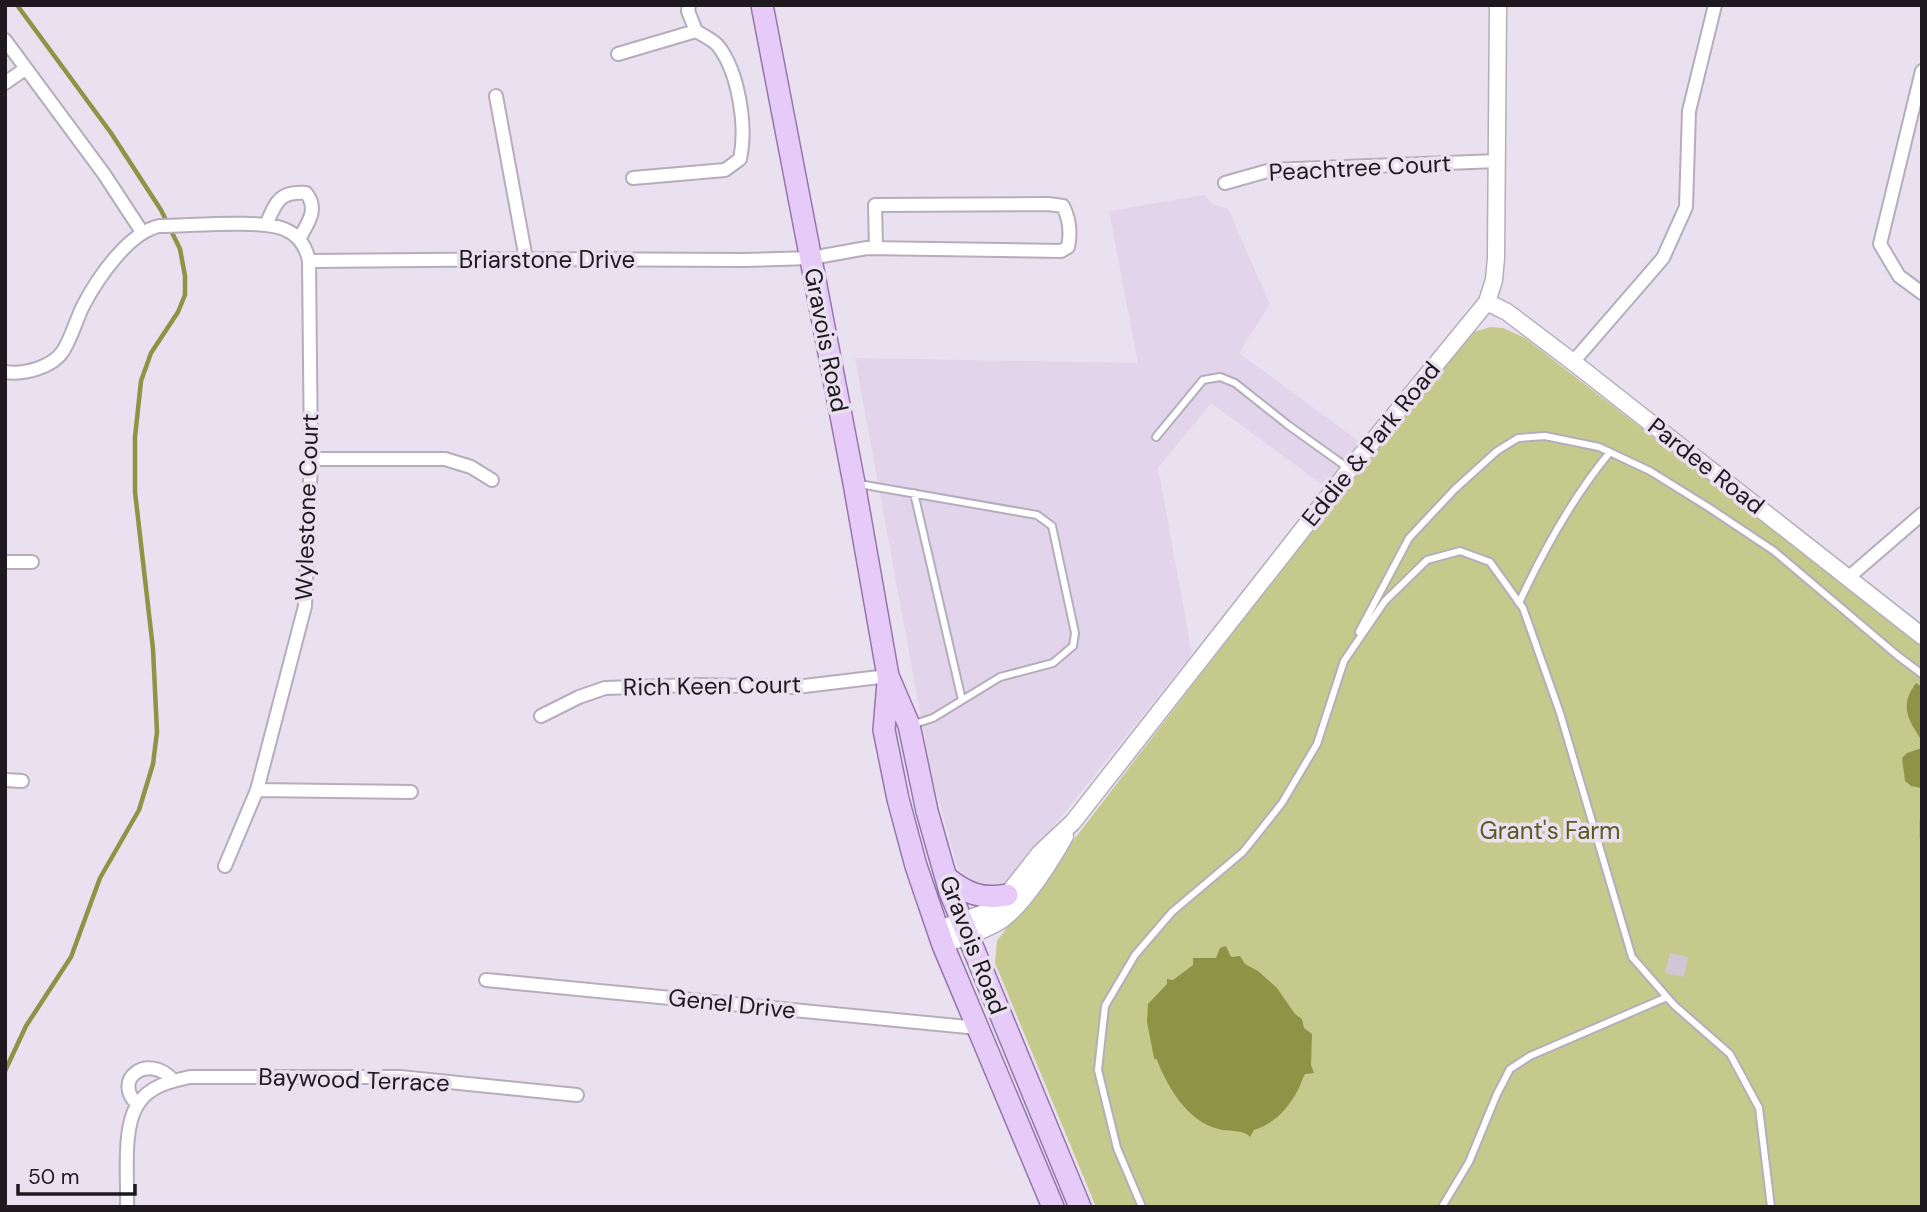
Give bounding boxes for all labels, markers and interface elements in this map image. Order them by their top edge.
street label: Peachtree Court [1268,147,1452,188]
street label: Briarstone Drive [459,244,635,275]
street label: Gravois Road [797,265,856,415]
street label: Eddie & Park Road [1295,355,1447,532]
street label: Pardee Road [1642,410,1771,521]
street label: Wylestone Court [288,413,325,601]
street label: Rich Keen Court [623,668,801,703]
park label: Grant's Farm [1480,815,1620,846]
street label: Gravois Road [933,871,1014,1019]
street label: Genel Drive [667,981,797,1026]
street label: Baywood Terrace [258,1061,450,1098]
scale bar [18,1152,135,1196]
text: 50 m [28,1163,79,1191]

